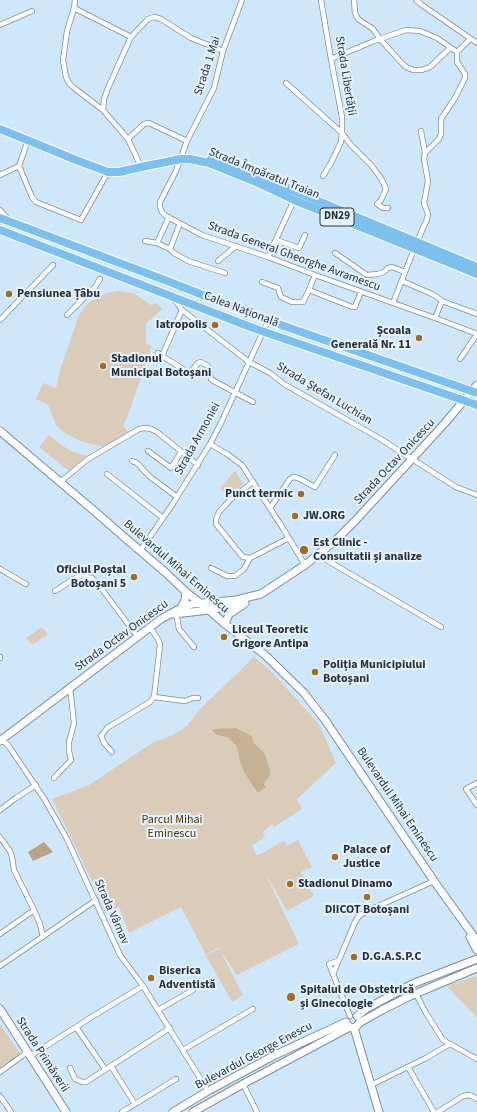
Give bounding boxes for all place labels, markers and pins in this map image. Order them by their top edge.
place label: Pensiunea Țâbu [17,287,100,301]
marker: Pensiunea Țâbu [4,289,14,299]
place label: Iatropolis [156,318,207,332]
marker: Iatropolis [210,320,220,330]
place label: Școala Generală Nr. 11 [331,324,411,352]
marker: Școala Generală Nr. 11 [414,333,424,343]
place label: Stadionul Municipal Botoșani [111,352,211,380]
marker: Stadionul Municipal Botoșani [98,361,108,371]
place label: Punct termic [225,487,293,501]
marker: Punct termic [296,489,306,499]
place label: JW.ORG [303,509,345,523]
marker: JW.ORG [290,511,300,521]
place label: Est Clinic - Consultatii și analize [313,536,422,564]
marker: Est Clinic - Consultatii și analize [298,544,310,556]
place label: Oficiul Poștal Botoșani 5 [56,563,126,591]
marker: Oficiul Poștal Botoșani 5 [129,572,139,582]
place label: Liceul Teoretic Grigore Antipa [232,623,309,651]
marker: Liceul Teoretic Grigore Antipa [219,632,229,642]
place label: Poliția Municipiului Botoșani [323,658,426,686]
marker: Poliția Municipiului Botoșani [310,667,320,677]
place label: Palace of Justice [343,843,390,871]
marker: Palace of Justice [330,852,340,862]
place label: Stadionul Dinamo [298,877,392,891]
marker: Stadionul Dinamo [285,879,295,889]
marker: DIICOT Botoșani [362,892,372,902]
place label: DIICOT Botoșani [325,903,409,917]
place label: D.G.A.S.P.C [362,950,421,964]
marker: D.G.A.S.P.C [349,952,359,962]
place label: Biserica Adventistă [159,964,216,992]
marker: Biserica Adventistă [146,973,156,983]
place label: Spitalul de Obstetrică și Ginecologie [300,983,414,1011]
marker: Spitalul de Obstetrică și Ginecologie [285,991,297,1003]

